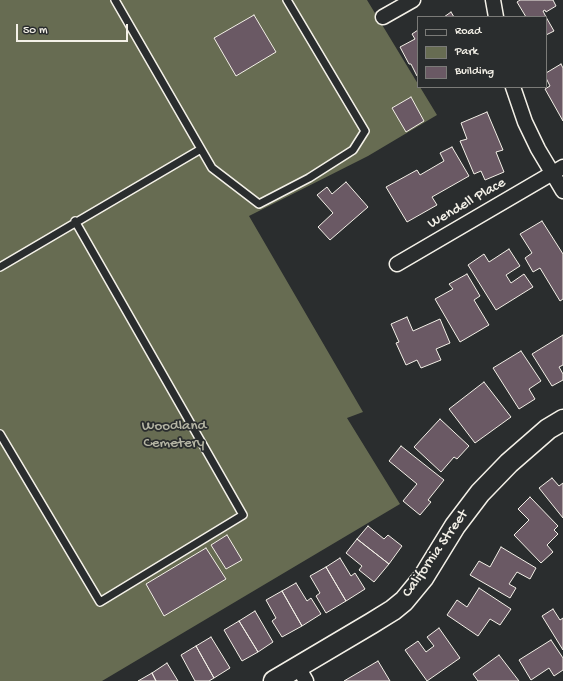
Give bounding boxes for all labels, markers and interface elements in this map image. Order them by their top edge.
scale bar [18,16,130,42]
legend [417,16,547,88]
text: 50 m [23,24,48,38]
text: Road [455,25,481,39]
text: Park [455,45,478,59]
text: Building [455,65,494,79]
street label: Wendell Place [425,174,509,234]
park label: Woodland Cemetery [142,418,206,453]
street label: California Street [399,507,473,601]

